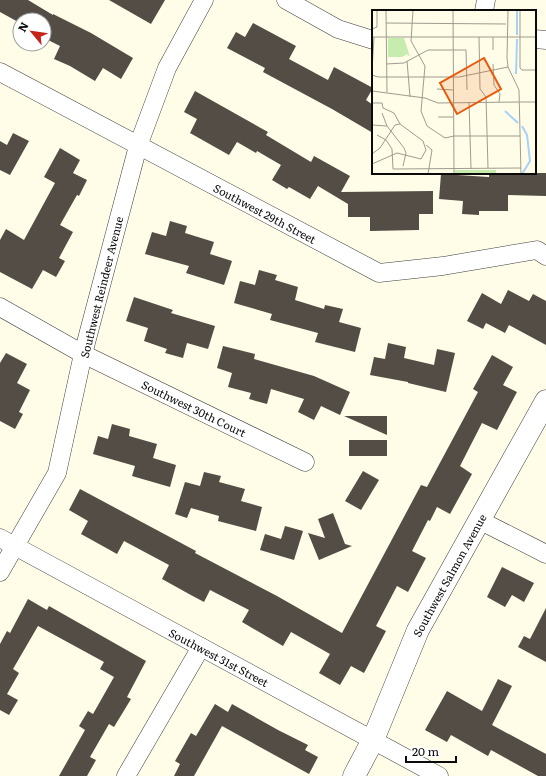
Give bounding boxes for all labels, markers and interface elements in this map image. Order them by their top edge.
inset map [372,10,536,174]
north arrow [12,12,52,52]
text: N [13,19,32,35]
street label: Southwest 29th Street [211,179,320,247]
street label: Southwest Reindeer Avenue [76,214,126,360]
street label: Southwest 30th Court [139,376,249,440]
street label: Southwest Salmon Avenue [408,510,490,639]
street label: Southwest 31st Street [166,624,272,690]
scale bar [406,738,456,764]
text: 20 m [412,742,439,760]

